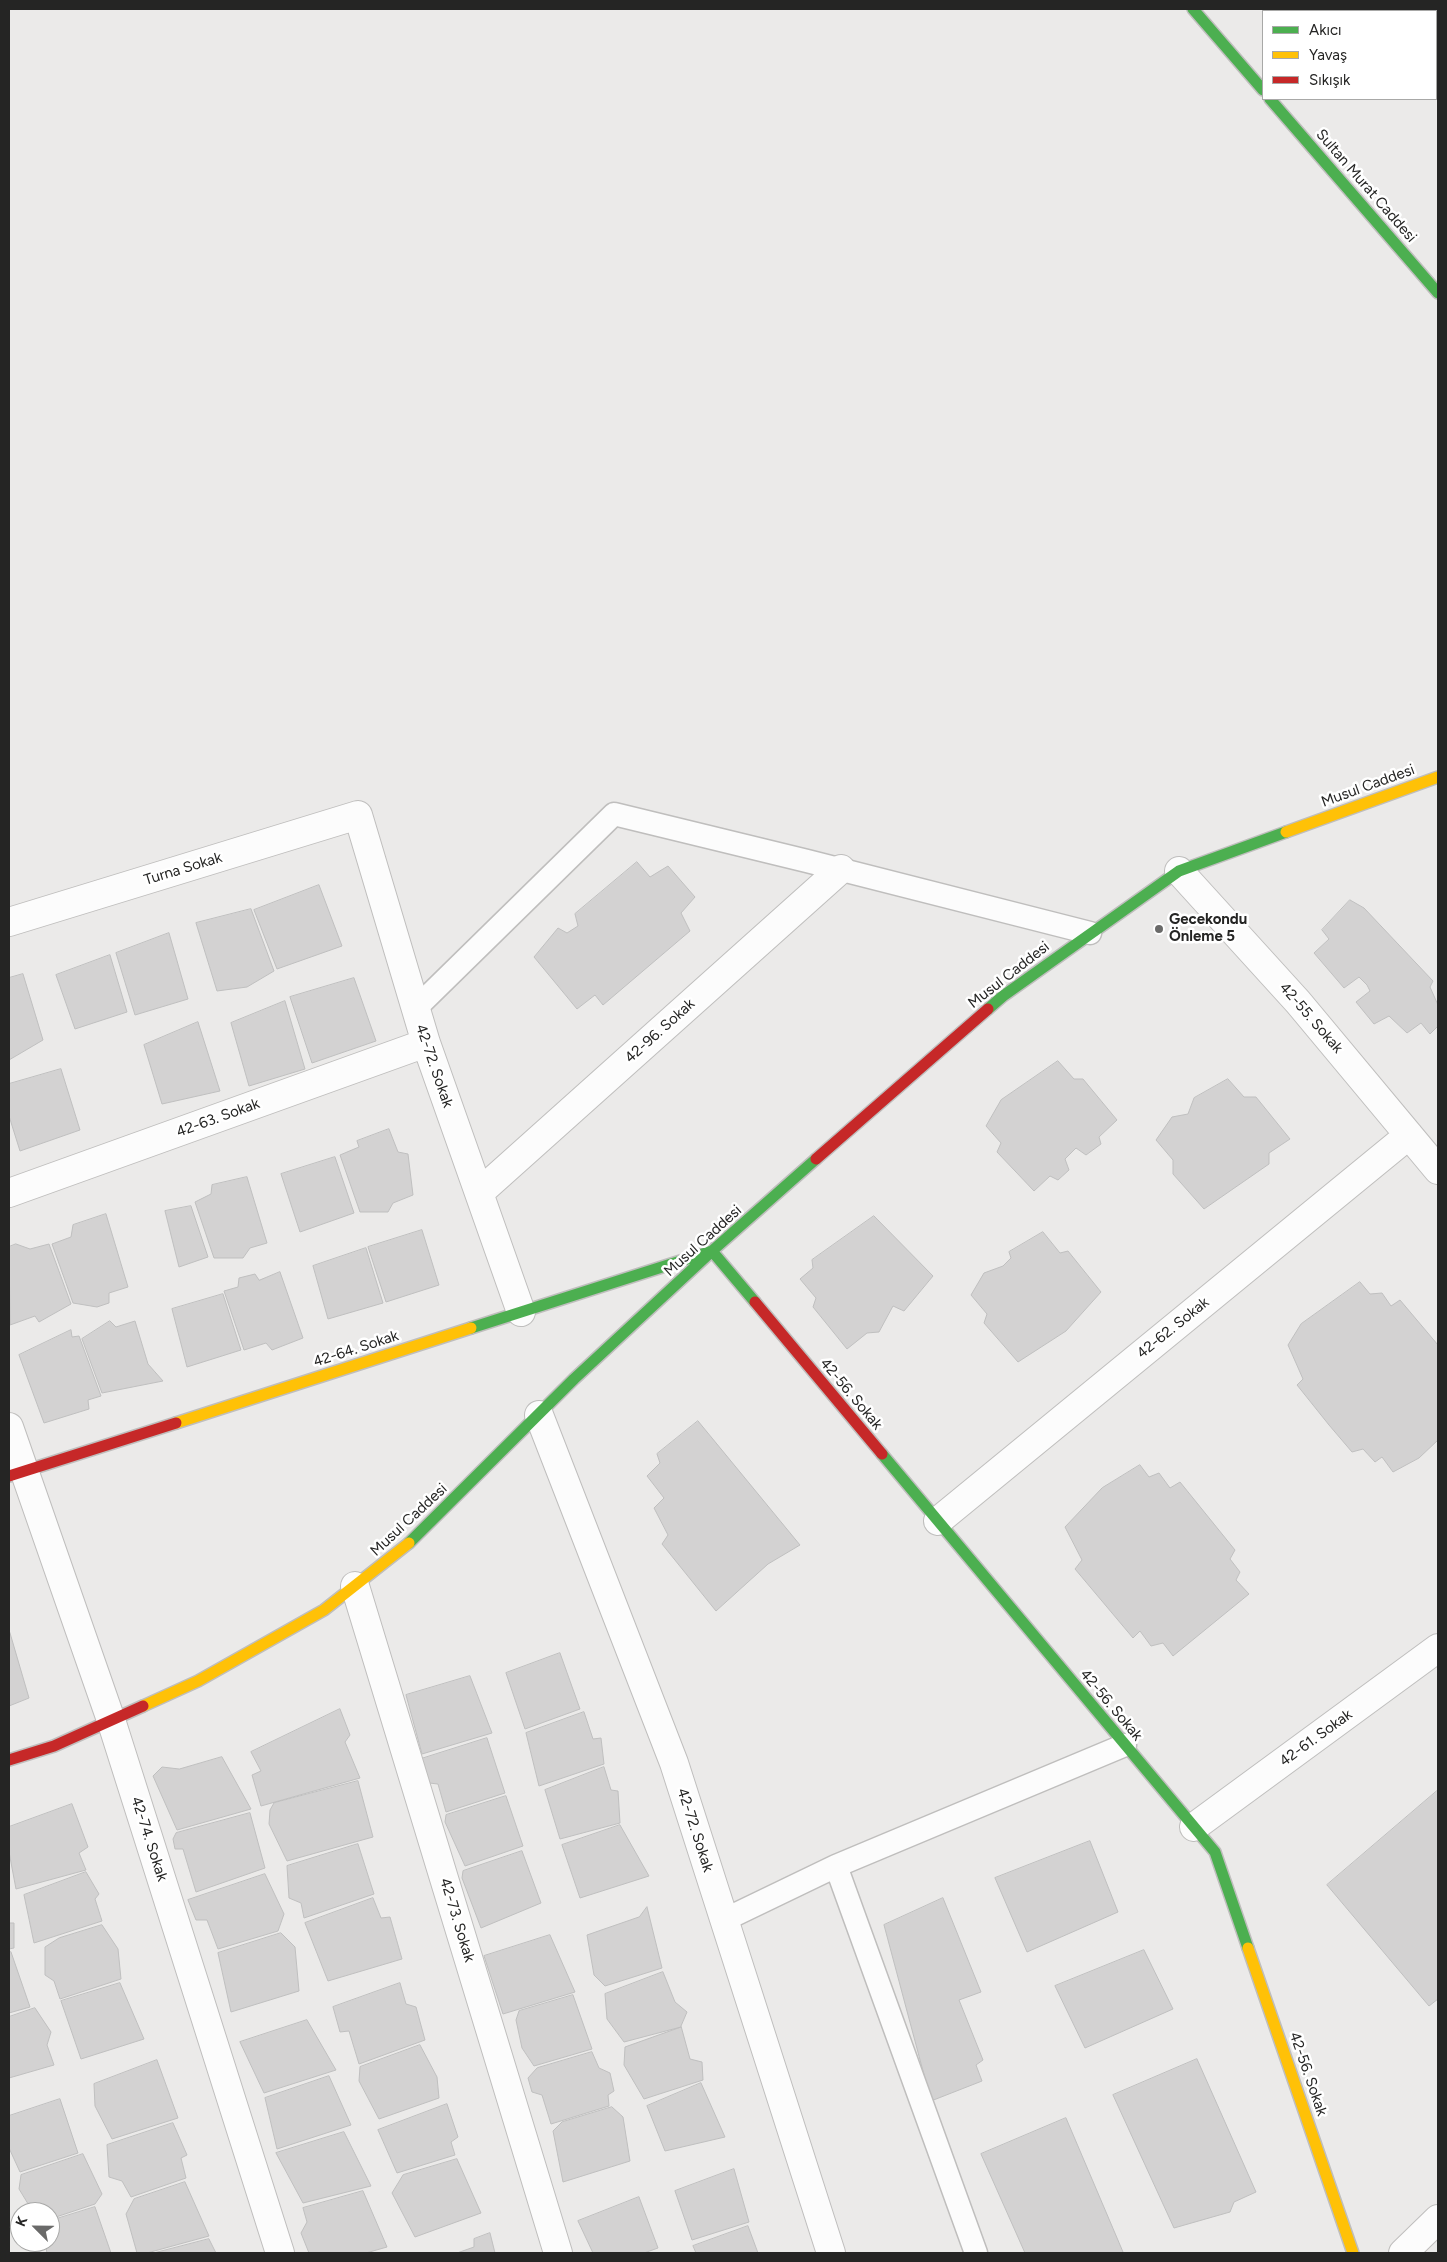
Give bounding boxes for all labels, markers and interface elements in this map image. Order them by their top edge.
legend [1262,10,1437,100]
text: Akıcı [1309,21,1342,39]
text: Yavaş [1309,46,1347,64]
text: Sıkışık [1309,71,1350,89]
street label: Sultan Murat Caddesi [1312,126,1420,246]
street label: Musul Caddesi [1319,761,1417,811]
street label: Turna Sokak [142,849,224,889]
place label: Gecekondu Önleme 5 [1169,911,1247,946]
marker: Gecekondu Önleme 5 [1153,923,1165,935]
street label: Musul Caddesi [965,938,1053,1012]
street label: 42-55. Sokak [1275,979,1347,1057]
street label: 42-96. Sokak [621,995,699,1067]
street label: 42-72. Sokak [411,1022,457,1110]
street label: 42-63. Sokak [174,1095,262,1141]
street label: Musul Caddesi [661,1201,745,1281]
street label: 42-62. Sokak [1133,1293,1213,1363]
street label: 42-64. Sokak [311,1327,401,1371]
street label: 42-56. Sokak [816,1355,886,1433]
street label: Musul Caddesi [367,1480,451,1560]
street label: 42-56. Sokak [1076,1666,1146,1744]
street label: 42-61. Sokak [1276,1706,1356,1770]
street label: 42-72. Sokak [673,1786,717,1874]
street label: 42-74. Sokak [127,1794,171,1884]
street label: 42-73. Sokak [436,1876,478,1964]
street label: 42-56. Sokak [1285,2030,1331,2118]
north arrow [10,2202,60,2252]
text: K [12,2214,31,2229]

